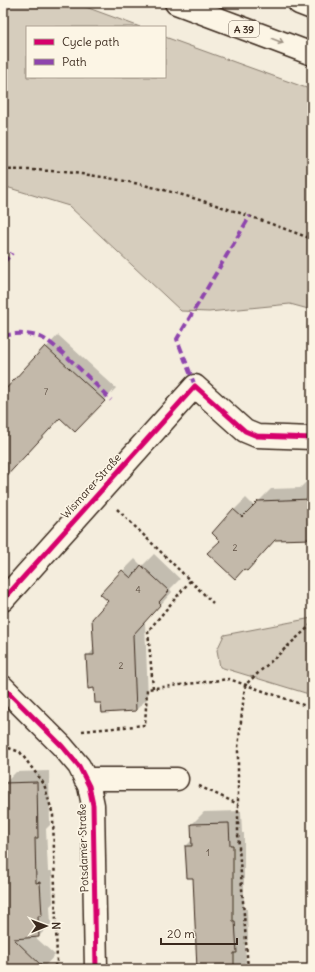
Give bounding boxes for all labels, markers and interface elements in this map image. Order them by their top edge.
road number: A 39 [229,21,259,37]
legend [26,26,166,78]
text: Cycle path [62,34,119,49]
one-way arrow [271,38,283,46]
text: Path [62,54,87,69]
house number: 7 [44,386,49,397]
street label: Wismarer Straße [58,451,124,521]
house number: 2 [233,542,238,553]
house number: 4 [135,584,141,595]
house number: 2 [119,660,124,671]
street label: Potsdamer Straße [74,803,92,893]
house number: 1 [206,847,210,858]
north arrow [26,906,66,946]
scale bar [161,920,237,946]
text: N [49,922,63,930]
text: 20 m [167,926,195,941]

